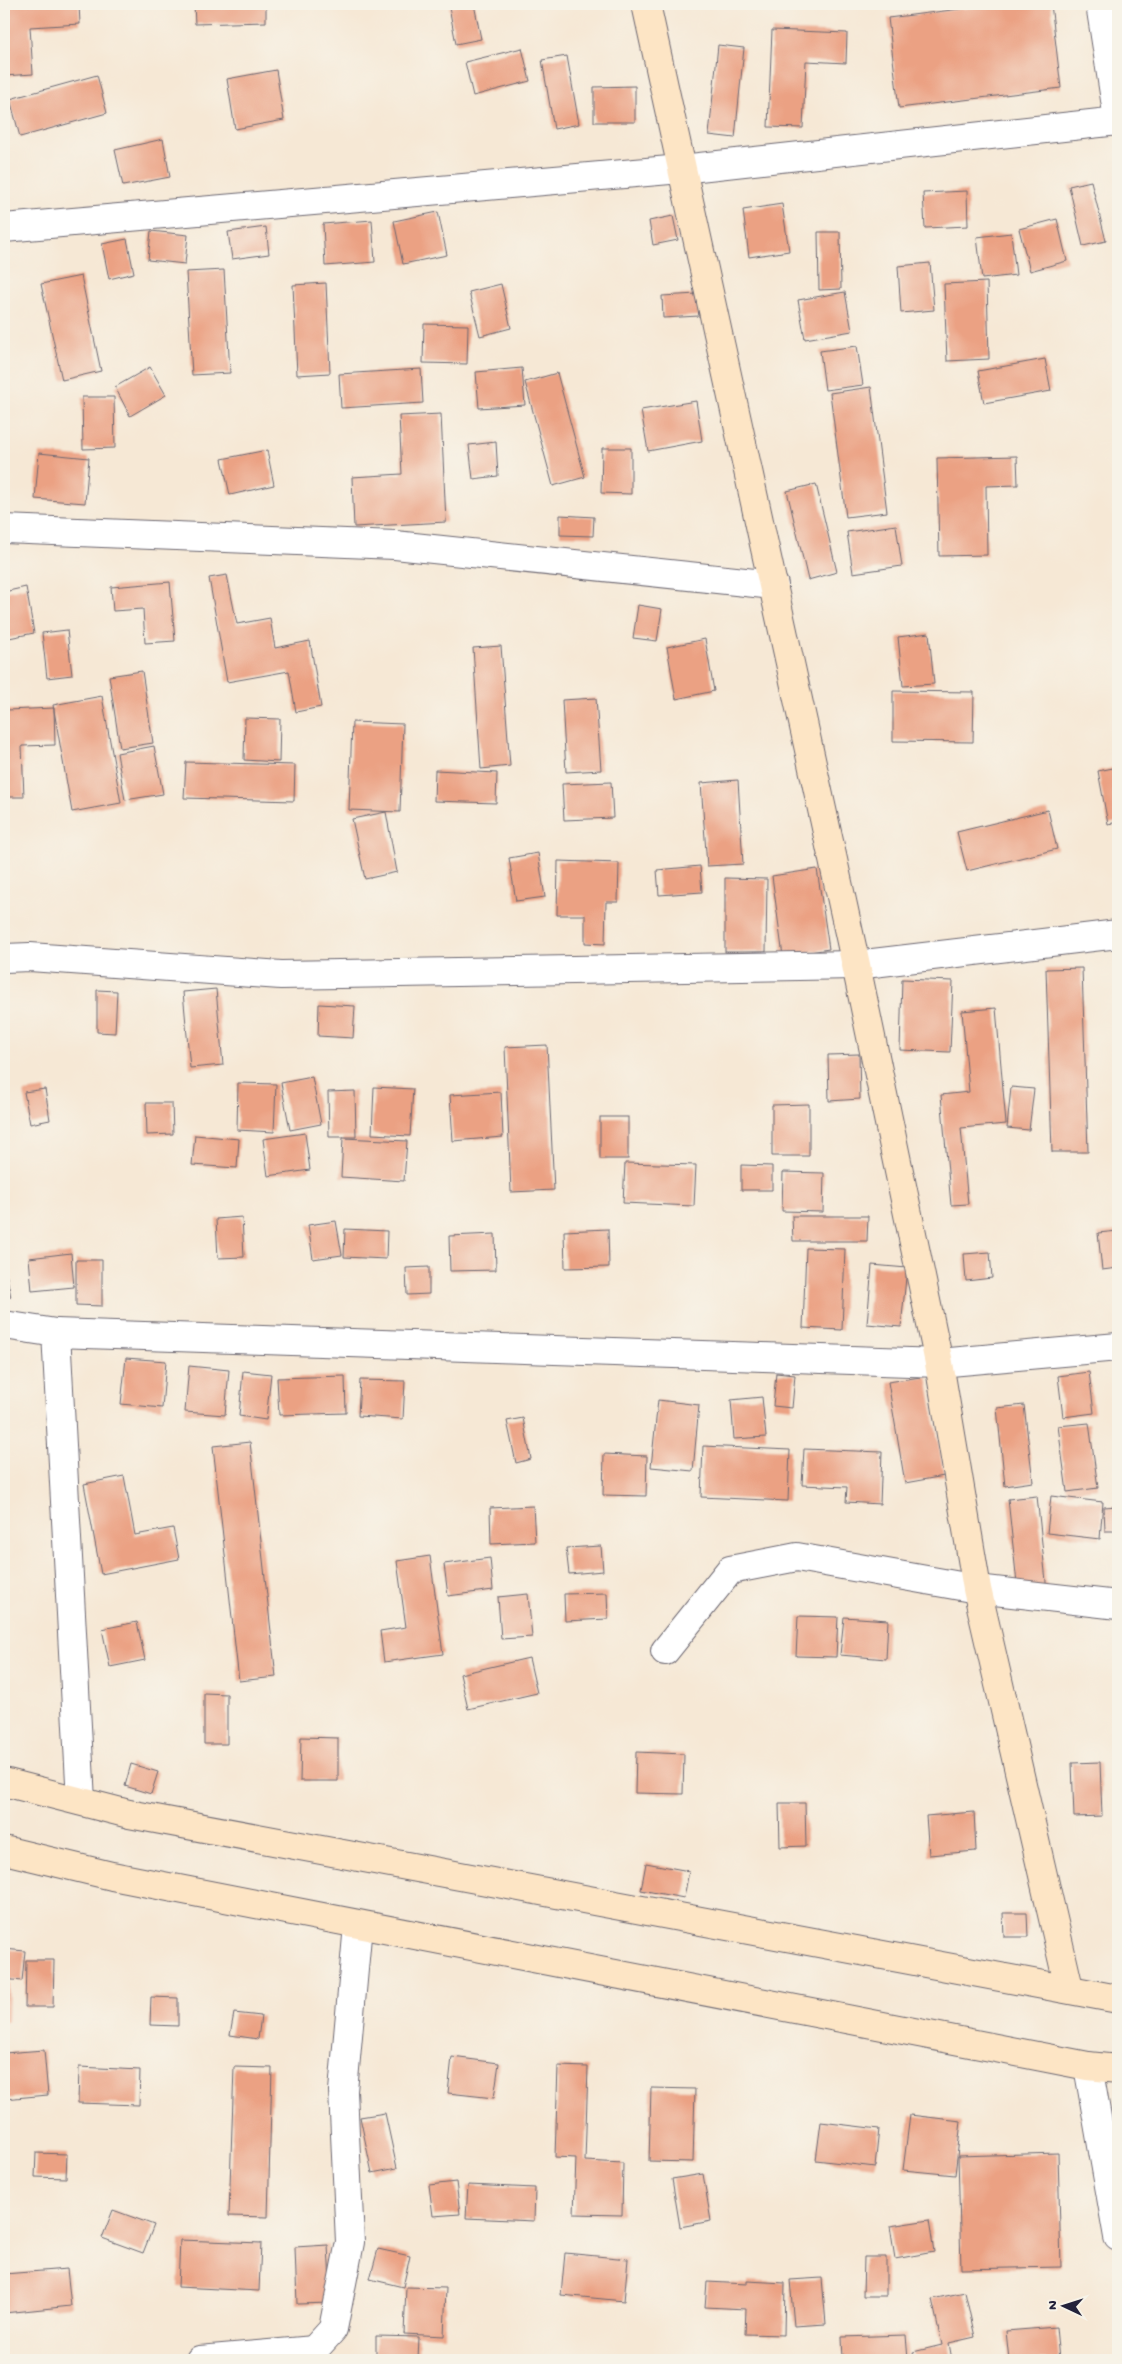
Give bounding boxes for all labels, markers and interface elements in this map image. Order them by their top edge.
north arrow [1040,2282,1090,2332]
text: N [1045,2300,1062,2310]

